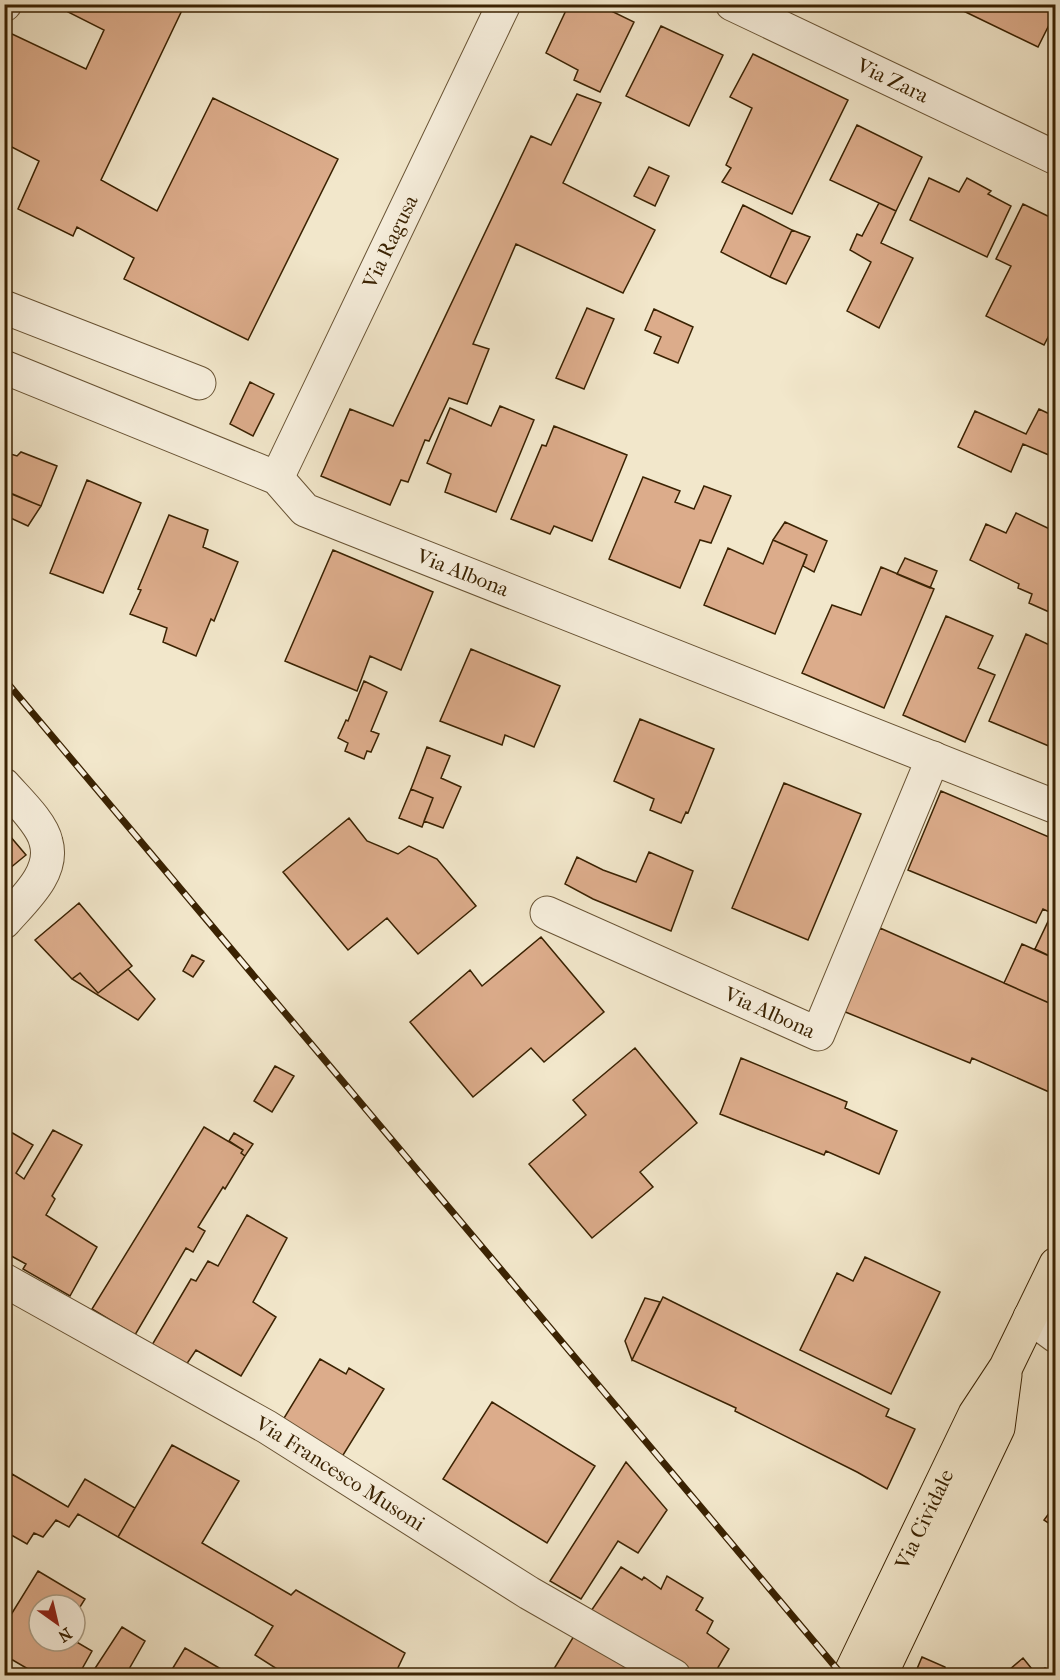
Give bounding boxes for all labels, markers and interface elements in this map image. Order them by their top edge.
street label: Via Zara [852,53,933,108]
street label: Via Ragusa [357,191,423,293]
street label: Via Albona [413,543,513,602]
street label: Via Albona [720,981,819,1043]
street label: Via Francesco Musoni [251,1411,429,1536]
street label: Via Cividale [890,1465,959,1574]
north arrow [27,1593,87,1653]
text: N [54,1624,75,1647]

